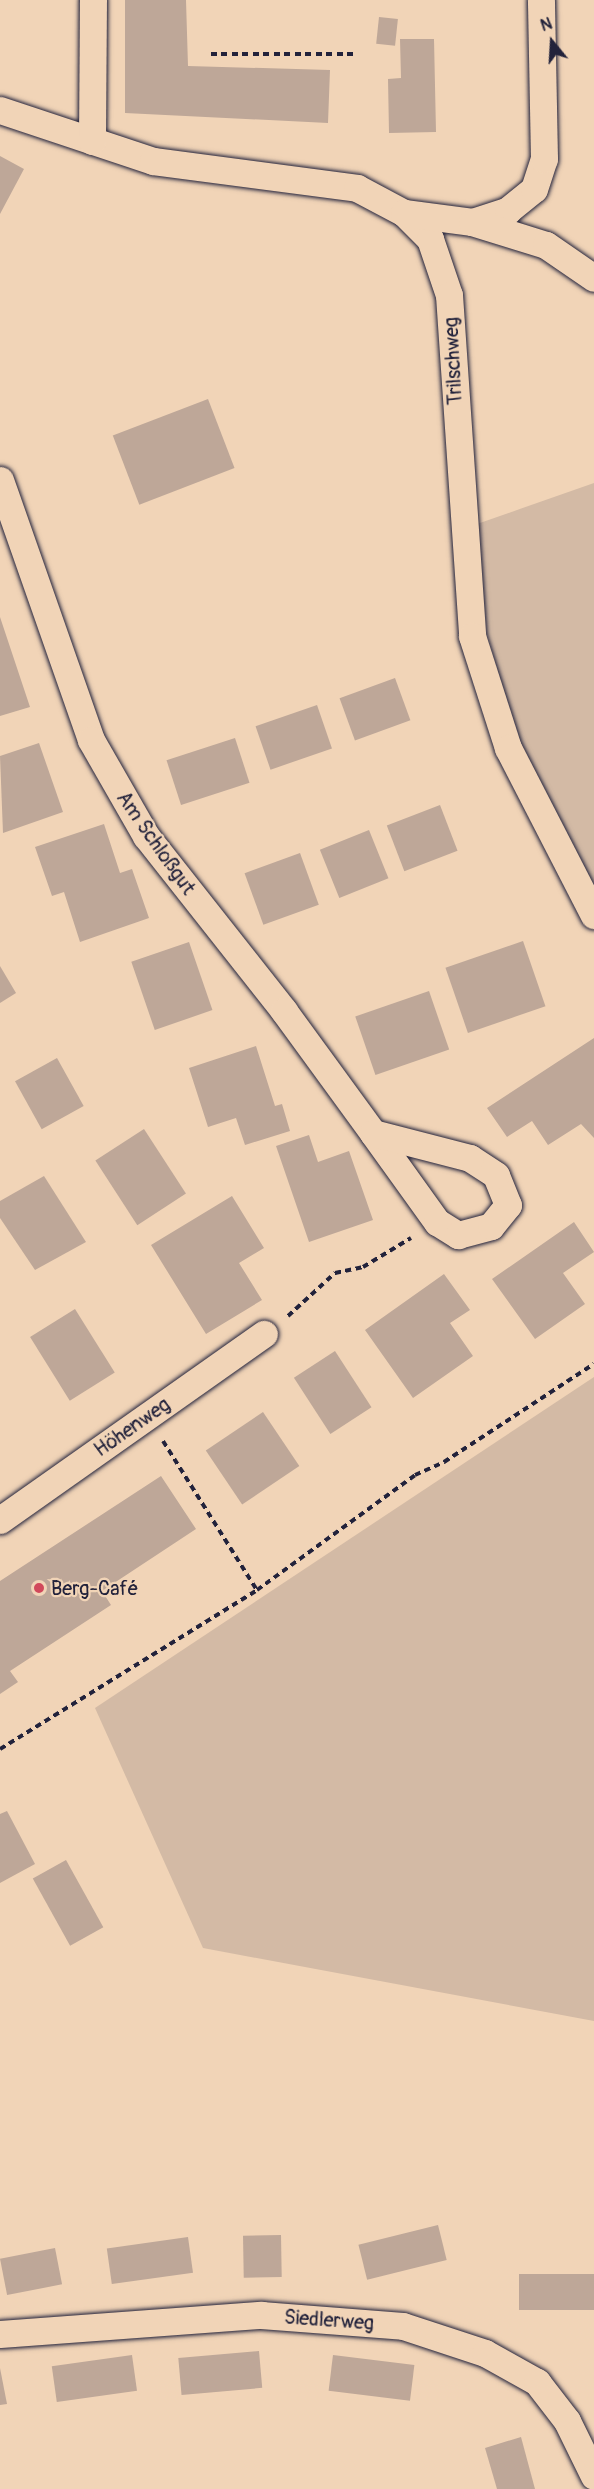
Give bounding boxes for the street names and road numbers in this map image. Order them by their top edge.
street label: Trilschweg [439,317,467,405]
street label: Am Schloßgut [112,787,200,899]
street label: Höhenweg [89,1392,175,1462]
street label: Siedlerweg [283,2305,375,2335]

